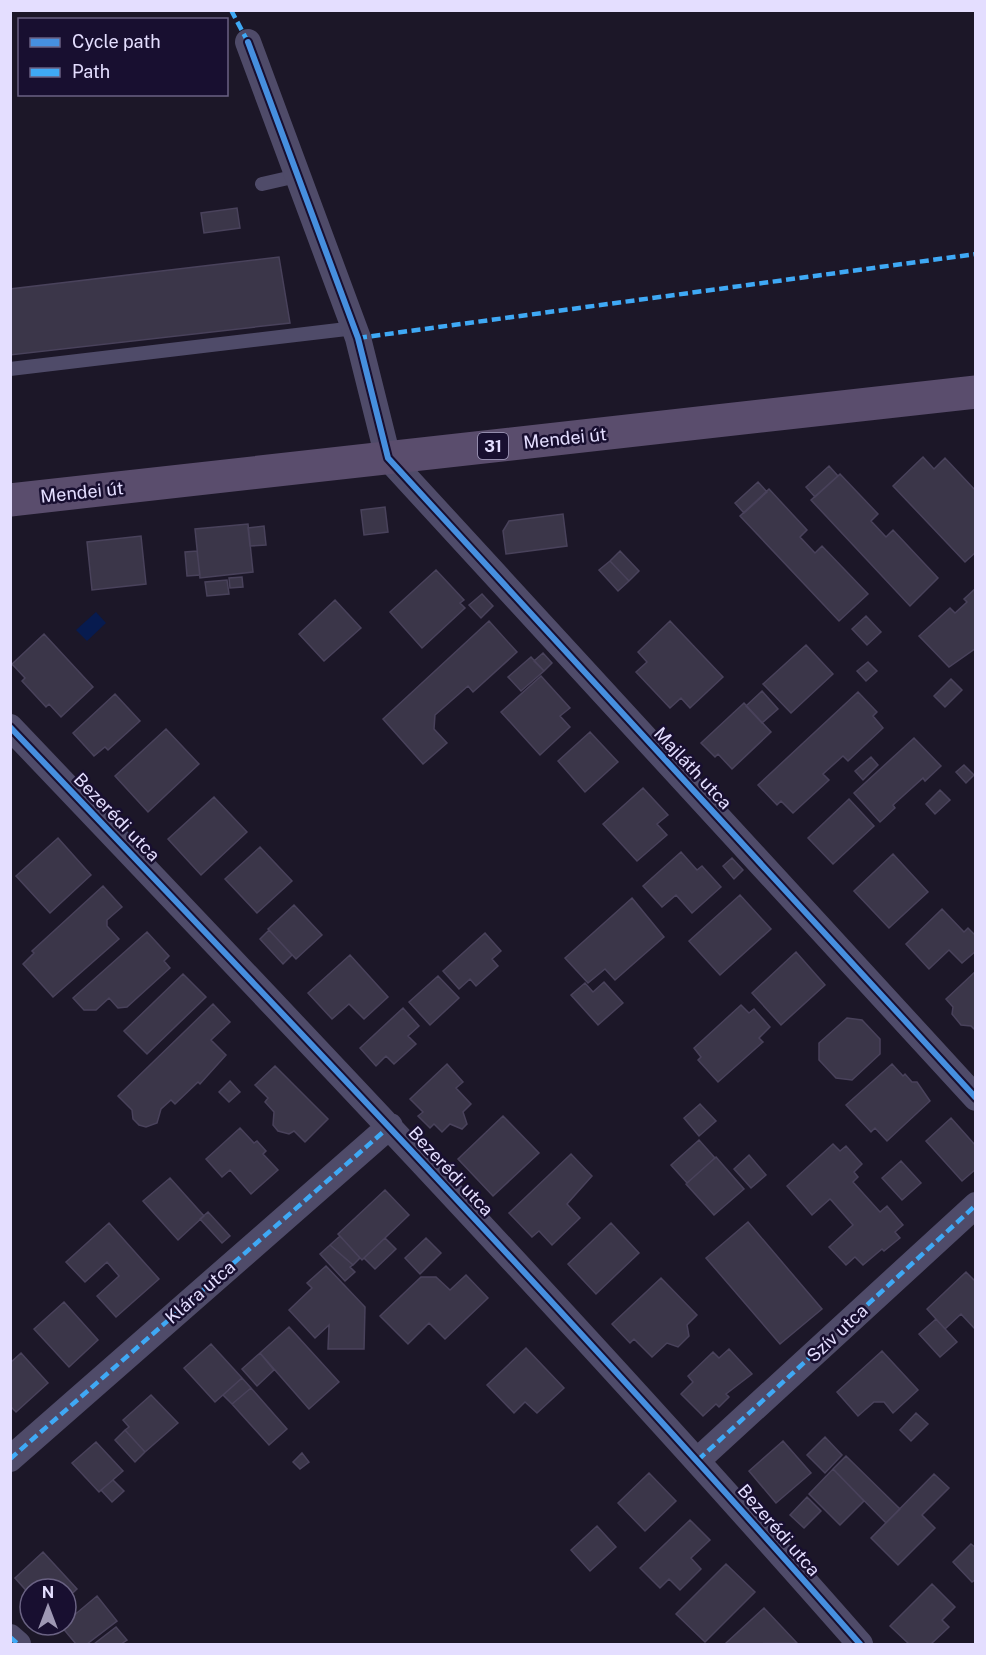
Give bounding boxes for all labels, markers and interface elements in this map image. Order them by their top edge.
legend [18,18,228,96]
text: Cycle path [72,31,161,52]
text: Path [72,61,110,82]
street label: Mendei út [522,423,608,453]
road number: 31 [478,433,508,459]
street label: Mendei út [39,477,125,507]
street label: Majláth utca [650,723,736,813]
street label: Bezerédi utca [70,769,164,865]
street label: Bezerédi utca [404,1122,498,1220]
street label: Klára utca [161,1256,239,1328]
street label: Szív utca [802,1300,872,1366]
street label: Bezerédi utca [734,1480,824,1580]
north arrow [18,1577,78,1637]
text: N [42,1583,54,1602]

